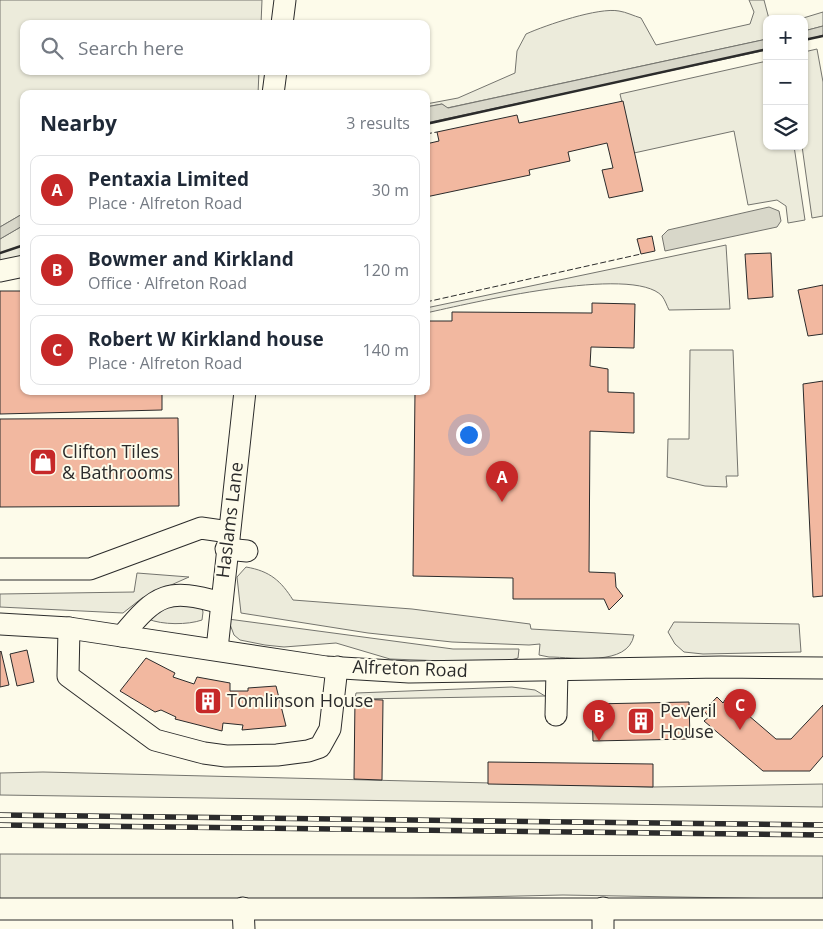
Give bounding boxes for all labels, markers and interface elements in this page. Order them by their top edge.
map controls [763,15,808,150]
button: + [763,15,808,60]
search box [20,20,430,75]
icon: search [38,34,66,62]
text: Search here [78,35,184,61]
button: − [763,60,808,105]
button: layers [763,105,808,150]
text: Nearby [40,109,117,137]
text: 3 results [346,112,410,134]
text: Pentaxia Limited [88,166,249,192]
text: A [51,179,63,201]
text: 30 m [372,179,409,201]
text: Place · Alfreton Road [88,192,242,214]
text: Bowmer and Kirkland [88,246,294,272]
text: B [52,259,62,281]
text: 120 m [363,259,409,281]
text: Office · Alfreton Road [88,272,247,294]
text: Robert W Kirkland house [88,326,324,352]
text: C [52,339,62,361]
text: 140 m [363,339,409,361]
text: Place · Alfreton Road [88,352,242,374]
your location [456,422,482,448]
place label: Clifton Tiles & Bathrooms [62,439,173,484]
shop icon: Clifton Tiles & Bathrooms [28,447,58,477]
street label: Haslams Lane [210,460,248,579]
pin: A [486,461,518,502]
street label: Alfreton Road [352,654,468,682]
building icon: Tomlinson House [193,686,223,716]
place label: Tomlinson House [227,688,373,712]
pin: C [724,689,756,730]
place label: Peveril House [660,698,716,743]
pin: B [583,700,615,741]
building icon: Peveril House [626,706,656,736]

